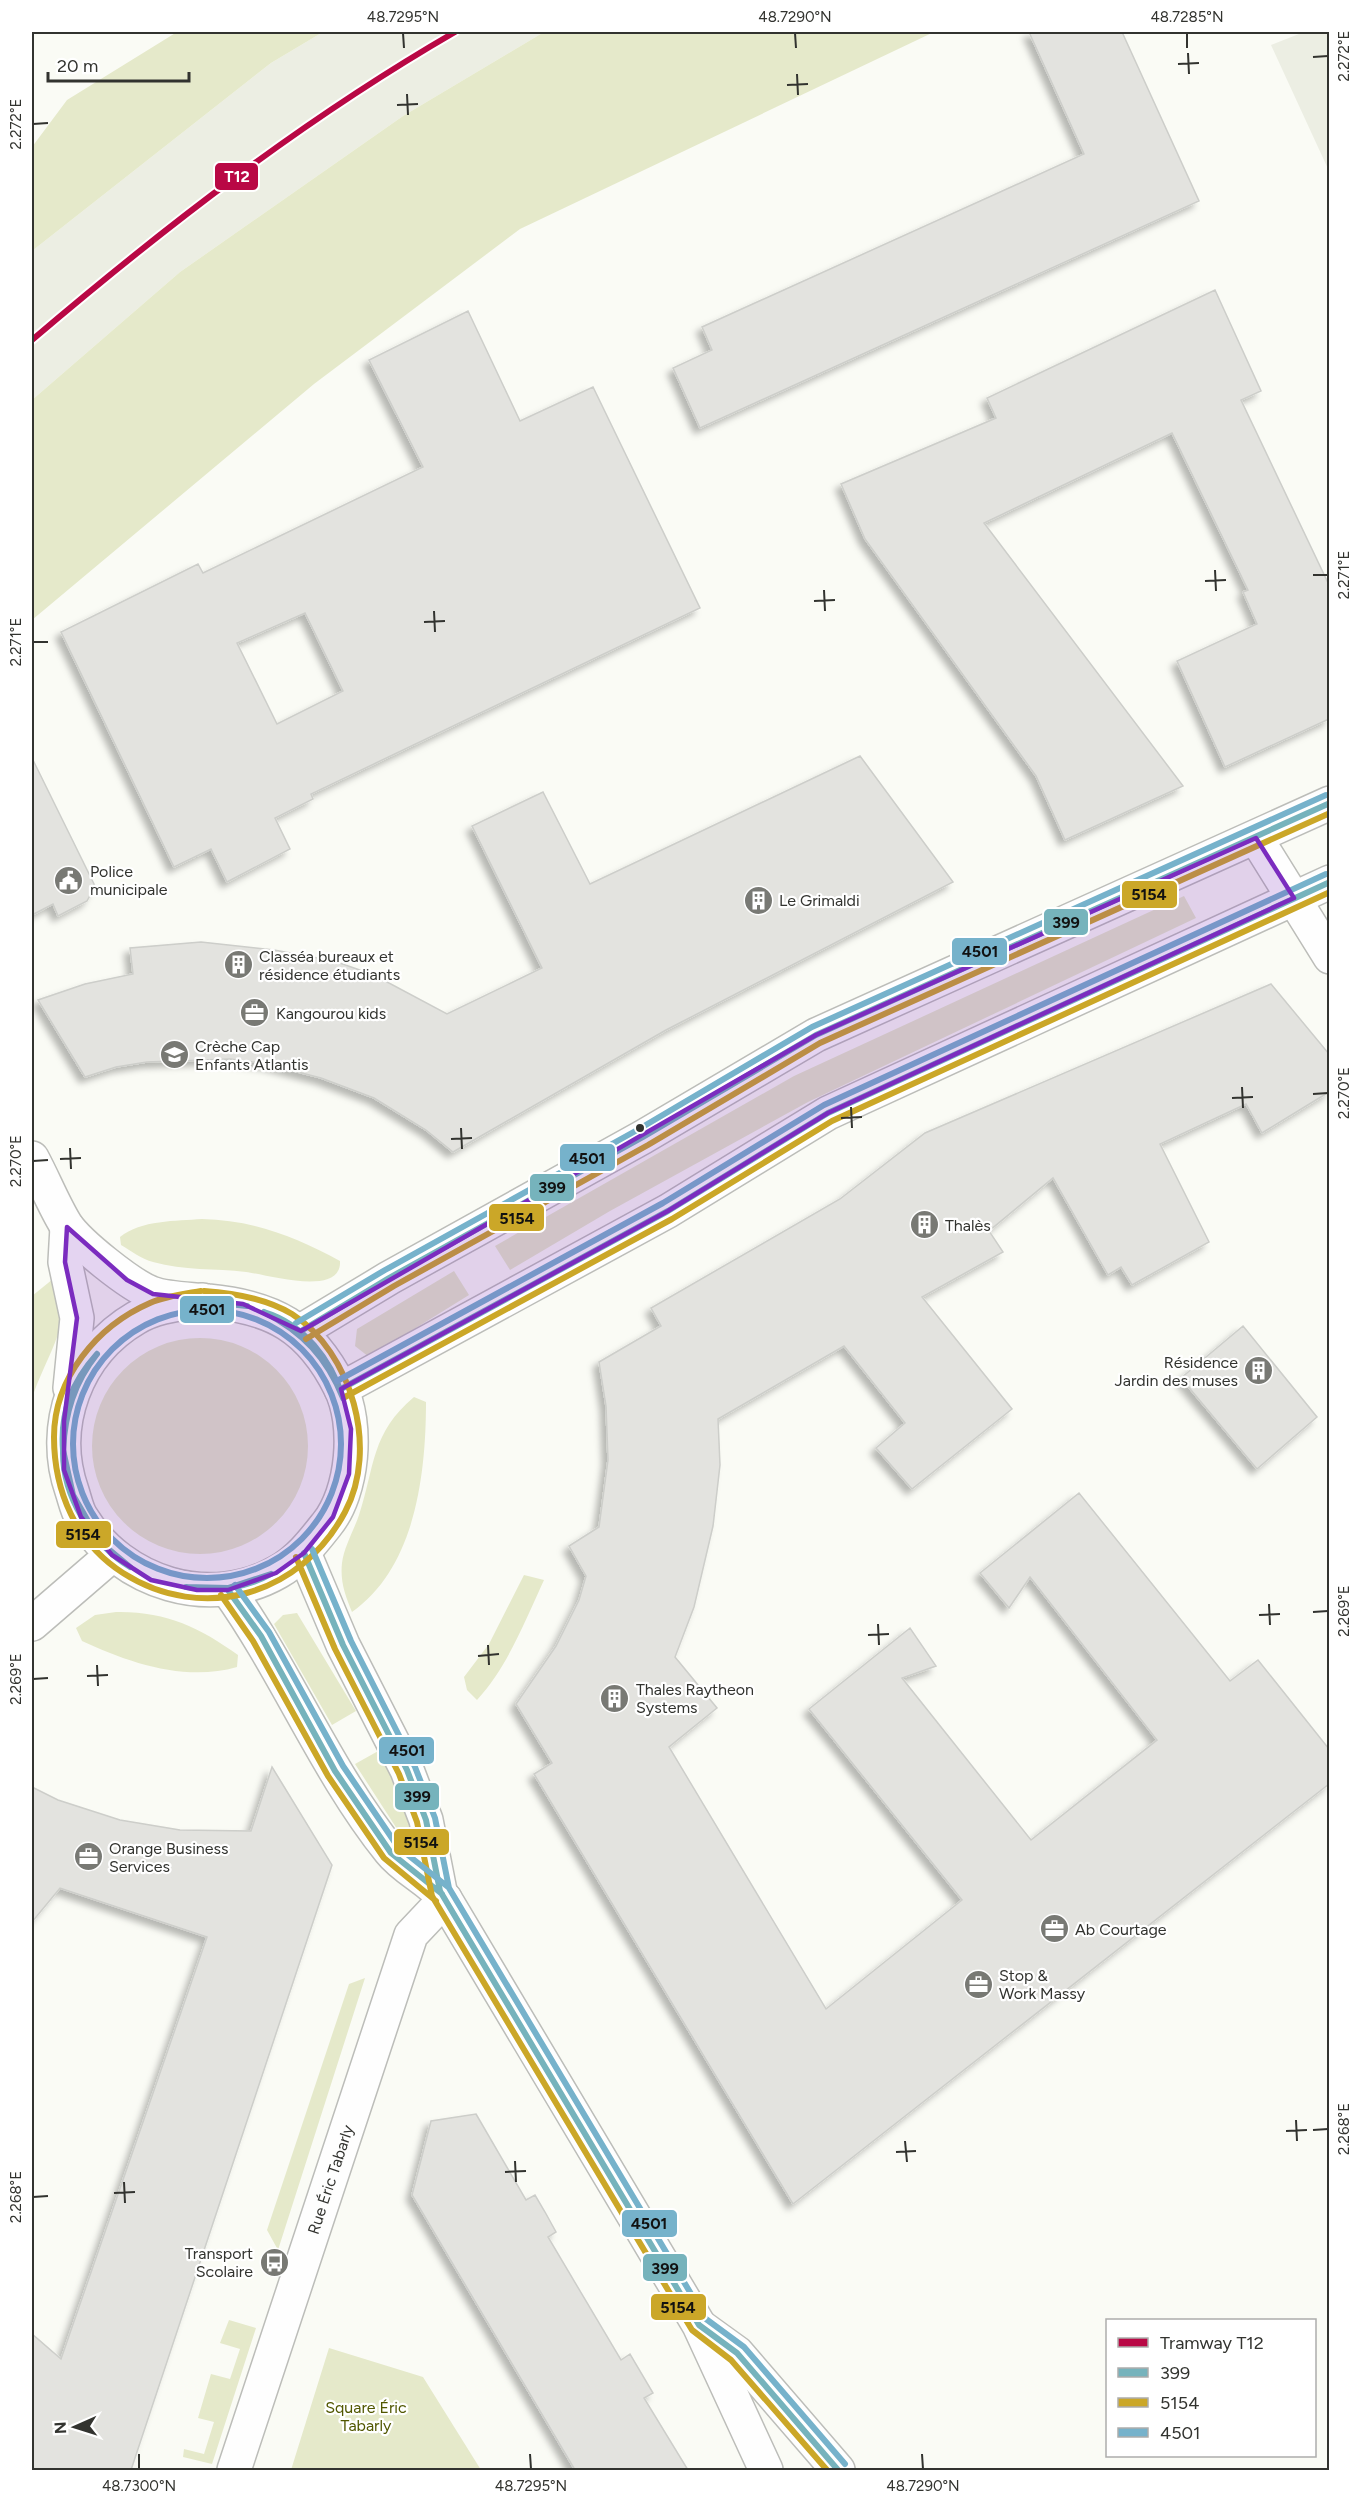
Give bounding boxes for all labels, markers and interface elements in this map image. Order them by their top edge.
text: 48.7295°N [367,8,439,26]
text: 48.7290°N [758,8,832,26]
text: 48.7285°N [1150,8,1224,26]
text: 2.272°E [1335,31,1353,81]
scale bar [48,45,189,83]
text: 20 m [57,55,98,77]
text: 2.272°E [7,99,25,149]
line badge: T12 [214,162,259,191]
text: T12 [224,167,250,186]
text: 2.271°E [1335,551,1353,599]
text: 2.271°E [7,618,25,666]
place label: Police municipale [90,862,168,899]
public building icon: Police municipale [53,864,85,896]
line badge: 5154 [1121,880,1178,909]
building icon: Le Grimaldi [742,884,774,916]
text: 5154 [1131,885,1167,904]
place label: Le Grimaldi [779,891,860,910]
line badge: 399 [1043,908,1089,936]
text: 399 [1052,913,1080,932]
line badge: 4501 [951,937,1008,966]
text: 4501 [962,942,998,961]
place label: Classéa bureaux et résidence étudiants [259,947,400,984]
building icon: Classéa bureaux et résidence étudiants [222,949,254,981]
office icon: Kangourou kids [239,997,271,1029]
place label: Kangourou kids [276,1004,386,1023]
place label: Crèche Cap Enfants Atlantis [195,1037,309,1074]
school or university icon: Crèche Cap Enfants Atlantis [158,1039,190,1071]
text: 2.270°E [1335,1067,1353,1119]
unlabelled marker [634,1122,646,1134]
text: 2.270°E [7,1135,25,1187]
line badge: 4501 [559,1143,616,1172]
text: 4501 [569,1149,605,1168]
line badge: 399 [529,1173,575,1202]
text: 399 [538,1178,566,1197]
line badge: 5154 [488,1203,545,1232]
text: 5154 [499,1209,535,1228]
building icon: Thalès [908,1209,940,1241]
place label: Thalès [945,1216,991,1235]
line badge: 4501 [179,1295,235,1324]
text: 4501 [189,1300,225,1319]
place label: Résidence Jardin des muses [1115,1353,1238,1390]
building icon: Résidence Jardin des muses [1243,1355,1275,1387]
line badge: 5154 [55,1520,112,1549]
text: 5154 [65,1525,101,1544]
text: 2.269°E [1335,1585,1353,1637]
text: 2.269°E [7,1653,25,1705]
place label: Thales Raytheon Systems [636,1680,754,1717]
building icon: Thales Raytheon Systems [599,1682,631,1714]
line badge: 4501 [378,1736,435,1765]
text: 4501 [389,1741,425,1760]
line badge: 399 [394,1782,440,1811]
text: 399 [403,1787,431,1806]
line badge: 5154 [393,1828,450,1856]
text: 5154 [403,1833,439,1852]
place label: Orange Business Services [109,1839,228,1876]
office icon: Orange Business Services [72,1841,104,1873]
office icon: Ab Courtage [1038,1913,1070,1945]
place label: Ab Courtage [1075,1920,1167,1939]
place label: Stop & Work Massy [999,1966,1086,2003]
office icon: Stop & Work Massy [962,1968,994,2000]
text: 2.268°E [1335,2103,1353,2155]
street label: Rue Éric Tabarly [303,2122,357,2237]
text: 2.268°E [7,2171,25,2223]
line badge: 4501 [621,2209,678,2238]
text: 4501 [631,2214,667,2233]
place label: Transport Scolaire [185,2244,253,2281]
bus stop icon: Transport Scolaire [258,2246,290,2278]
line badge: 399 [642,2253,688,2282]
text: 399 [651,2259,679,2278]
line badge: 5154 [650,2293,707,2321]
text: 5154 [660,2298,696,2317]
legend [1106,2319,1316,2457]
text: Tramway T12 [1160,2332,1264,2354]
text: 399 [1160,2362,1190,2384]
text: 5154 [1160,2392,1199,2414]
north arrow [45,2397,105,2457]
park label: Square Éric Tabarly [325,2398,407,2435]
text: N [51,2421,70,2434]
text: 4501 [1160,2422,1201,2444]
text: 48.7300°N [102,2477,176,2495]
text: 48.7295°N [495,2477,567,2495]
text: 48.7290°N [886,2477,960,2495]

